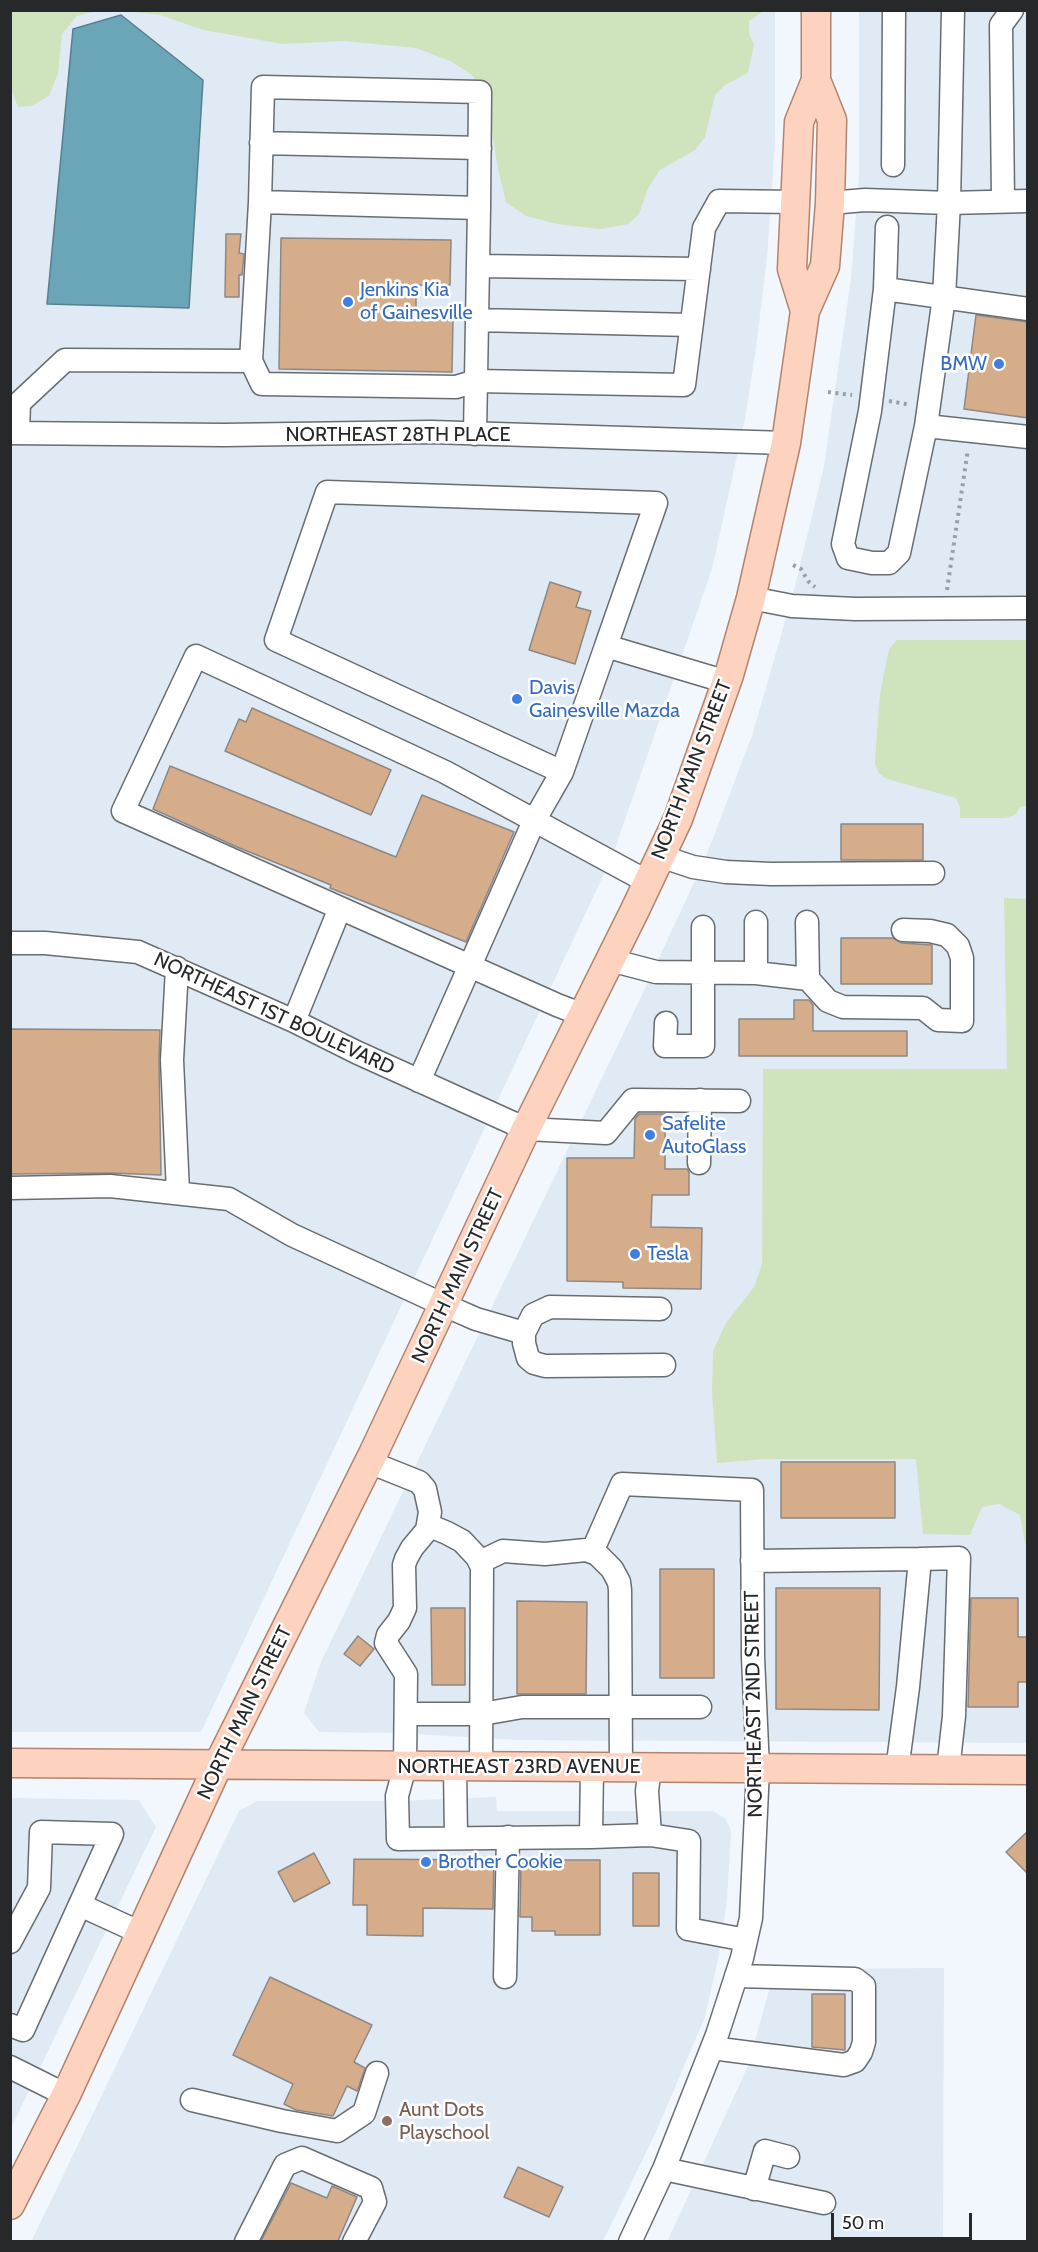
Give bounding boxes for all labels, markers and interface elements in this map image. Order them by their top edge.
place label: Jenkins Kia of Gainesville [360,278,473,325]
marker: Jenkins Kia of Gainesville [341,295,355,309]
place label: BMW [940,352,987,376]
marker: BMW [992,357,1006,371]
street label: NORTHEAST 28TH PLACE [286,423,510,447]
place label: Davis Gainesville Mazda [529,676,680,723]
street label: NORTH MAIN STREET [647,677,737,863]
marker: Davis Gainesville Mazda [510,692,524,706]
street label: NORTHEAST 1ST BOULEVARD [150,948,398,1080]
place label: Safelite AutoGlass [662,1112,746,1159]
marker: Safelite AutoGlass [643,1128,657,1142]
street label: NORTH MAIN STREET [407,1185,509,1367]
place label: Tesla [647,1242,689,1266]
marker: Tesla [628,1247,642,1261]
street label: NORTHEAST 2ND STREET [740,1590,768,1818]
street label: NORTH MAIN STREET [193,1622,297,1804]
street label: NORTHEAST 23RD AVENUE [398,1755,640,1779]
place label: Brother Cookie [438,1850,563,1874]
marker: Brother Cookie [419,1855,433,1869]
place label: Aunt Dots Playschool [399,2098,489,2145]
marker: Aunt Dots Playschool [380,2114,394,2128]
scale bar [834,2201,975,2239]
text: 50 m [842,2212,884,2234]

